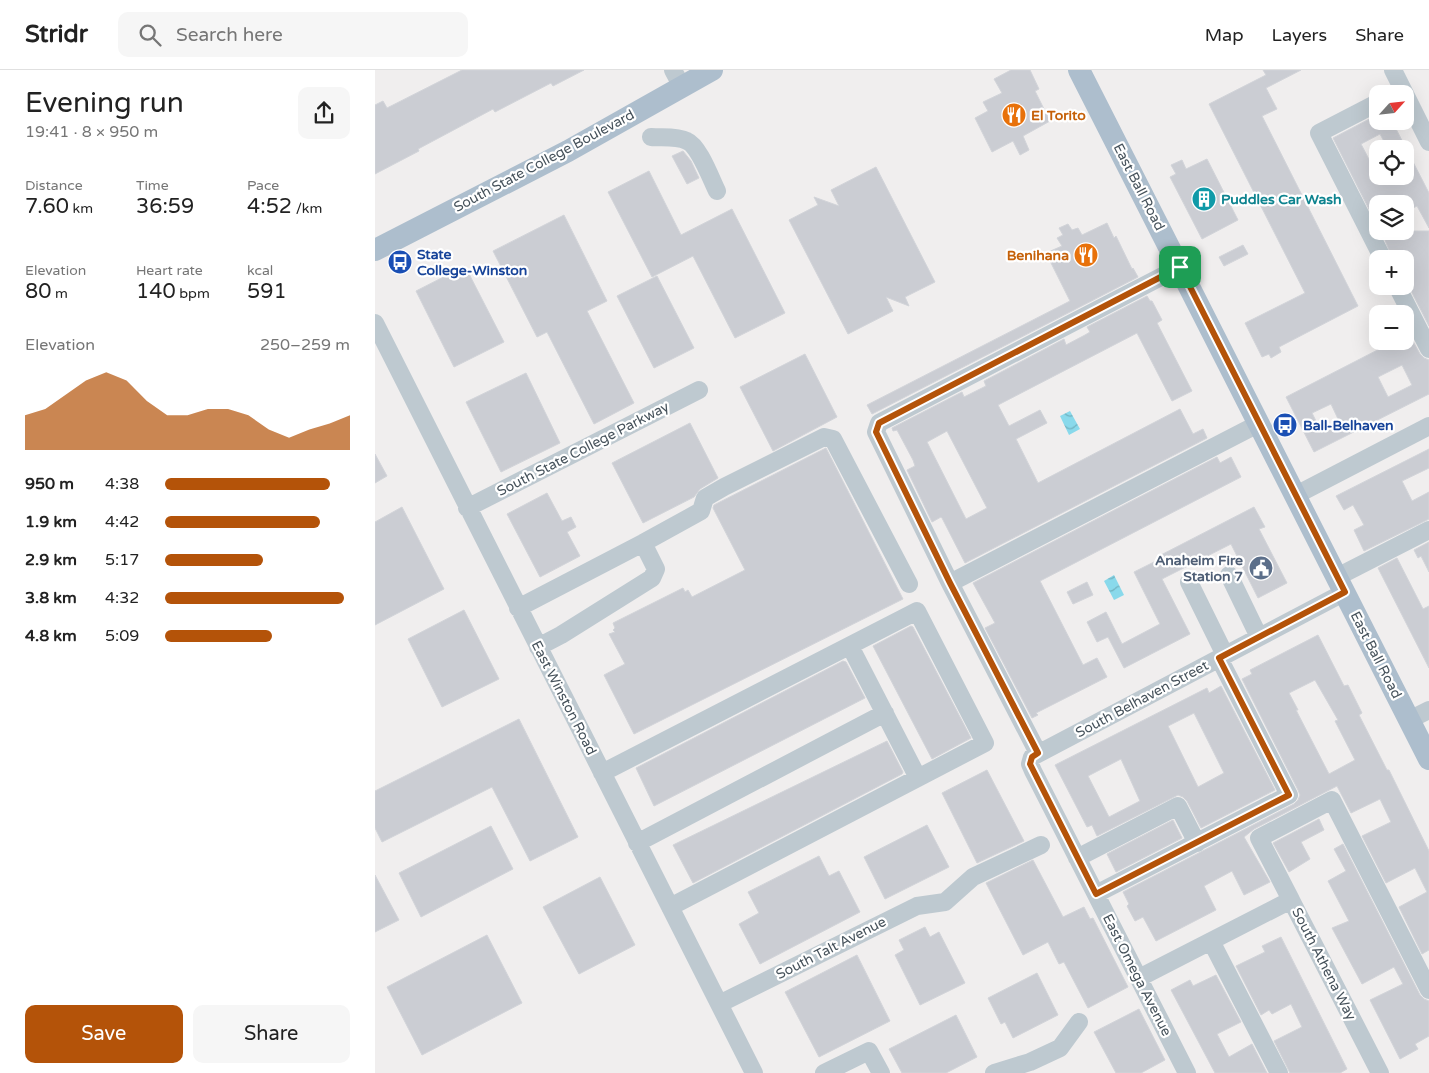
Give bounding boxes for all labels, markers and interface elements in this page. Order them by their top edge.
search box [118,12,468,57]
text: Stridr [25,20,88,49]
icon: search [136,21,164,49]
text: Search here [176,24,283,46]
text: Map [1205,24,1244,46]
text: Layers [1272,24,1327,46]
text: Share [1355,24,1404,46]
north arrow [1369,85,1414,130]
map controls [1369,85,1414,350]
text: Evening run [25,86,184,120]
button: share [298,87,350,139]
restaurant icon: El Torito [1001,102,1027,128]
street label: South State College Boulevard [451,106,637,216]
place label: El Torito [1031,107,1086,124]
text: 19:41 · 8 × 950 m [25,122,158,142]
street label: East Ball Road [1110,140,1168,234]
button: locate [1369,140,1414,185]
text: Distance [25,177,83,194]
text: Time [136,177,169,194]
text: Pace [247,177,279,194]
building icon: Puddles Car Wash [1191,186,1217,212]
place label: Puddles Car Wash [1221,191,1342,208]
text: 7.60 [25,194,69,219]
text: 36:59 [136,194,194,219]
text: 4:52 [247,194,292,219]
button: layers [1369,195,1414,240]
text: km [69,200,93,217]
text: /km [292,200,322,217]
restaurant icon: Benihana [1073,242,1099,268]
place label: State College-Winston [417,246,527,279]
pin [1159,246,1201,288]
place label: Benihana [1007,247,1069,264]
bus stop icon: State College-Winston [387,249,413,275]
button: + [1369,250,1414,295]
icon: arrive [1166,253,1194,281]
text: Elevation [25,262,86,279]
text: Heart rate [136,262,203,279]
text: kcal [247,262,273,279]
text: 80 [25,279,51,304]
text: 140 [136,279,176,304]
text: 591 [247,279,287,304]
text: m [51,285,68,302]
text: bpm [176,285,210,302]
button: − [1369,305,1414,350]
text: Elevation [25,335,95,355]
text: 250–259 m [260,335,350,355]
street label: South State College Parkway [494,398,672,500]
bus stop icon: Ball-Belhaven [1272,412,1298,438]
place label: Ball-Belhaven [1303,417,1394,434]
text: 950 m [25,474,74,494]
text: 4:38 [105,474,139,494]
text: 1.9 km [25,512,77,532]
text: 4:42 [105,512,139,532]
text: 2.9 km [25,550,77,570]
text: 5:17 [105,550,139,570]
place label: Anaheim Fire Station 7 [1155,552,1243,585]
public building icon: Anaheim Fire Station 7 [1248,555,1274,581]
text: 3.8 km [25,588,77,608]
text: 4:32 [105,588,139,608]
street label: East Ball Road [1347,608,1405,702]
text: 4.8 km [25,626,77,646]
text: 5:09 [105,626,139,646]
street label: East Winston Road [528,638,600,758]
street label: South Belhaven Street [1073,656,1212,741]
street label: South Athena Way [1288,905,1360,1024]
street label: East Omega Avenue [1099,911,1175,1039]
street label: South Talt Avenue [773,913,889,983]
button: Save [25,1005,183,1063]
button: Share [193,1005,350,1063]

